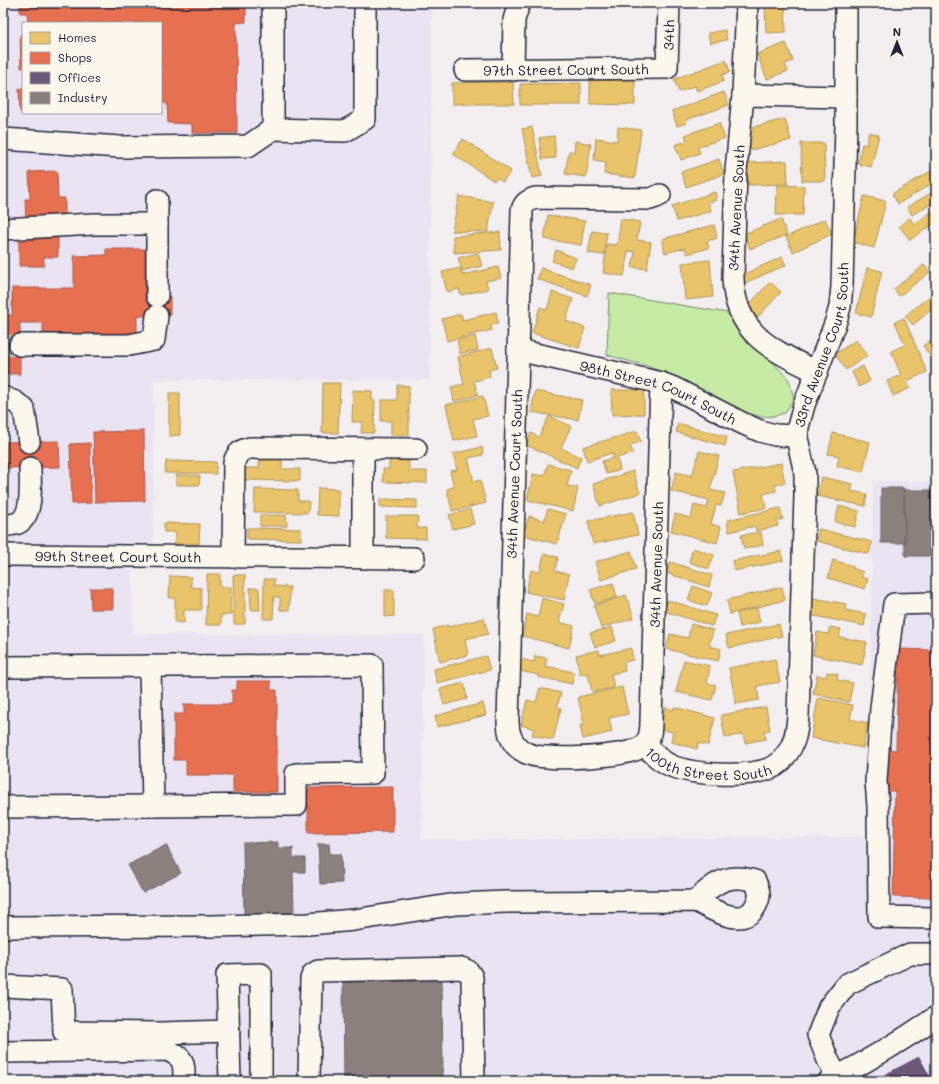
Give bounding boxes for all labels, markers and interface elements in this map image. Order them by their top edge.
street label: 34th [658,19,678,51]
legend [22,22,162,114]
north arrow [877,22,917,62]
text: N [893,24,901,39]
text: Homes [58,29,97,45]
text: Shops [58,49,92,65]
street label: 97th Street Court South [483,59,649,79]
text: Offices [58,69,101,85]
text: Industry [58,89,107,105]
street label: 34th Avenue South [723,145,749,271]
street label: 33rd Avenue Court South [789,262,852,429]
street label: 98th Street Court South [578,355,740,428]
street label: 34th Avenue Court South [502,389,526,559]
street label: 34th Avenue South [644,501,667,628]
street label: 99th Street Court South [35,546,201,566]
street label: 100th Street South [642,742,774,784]

